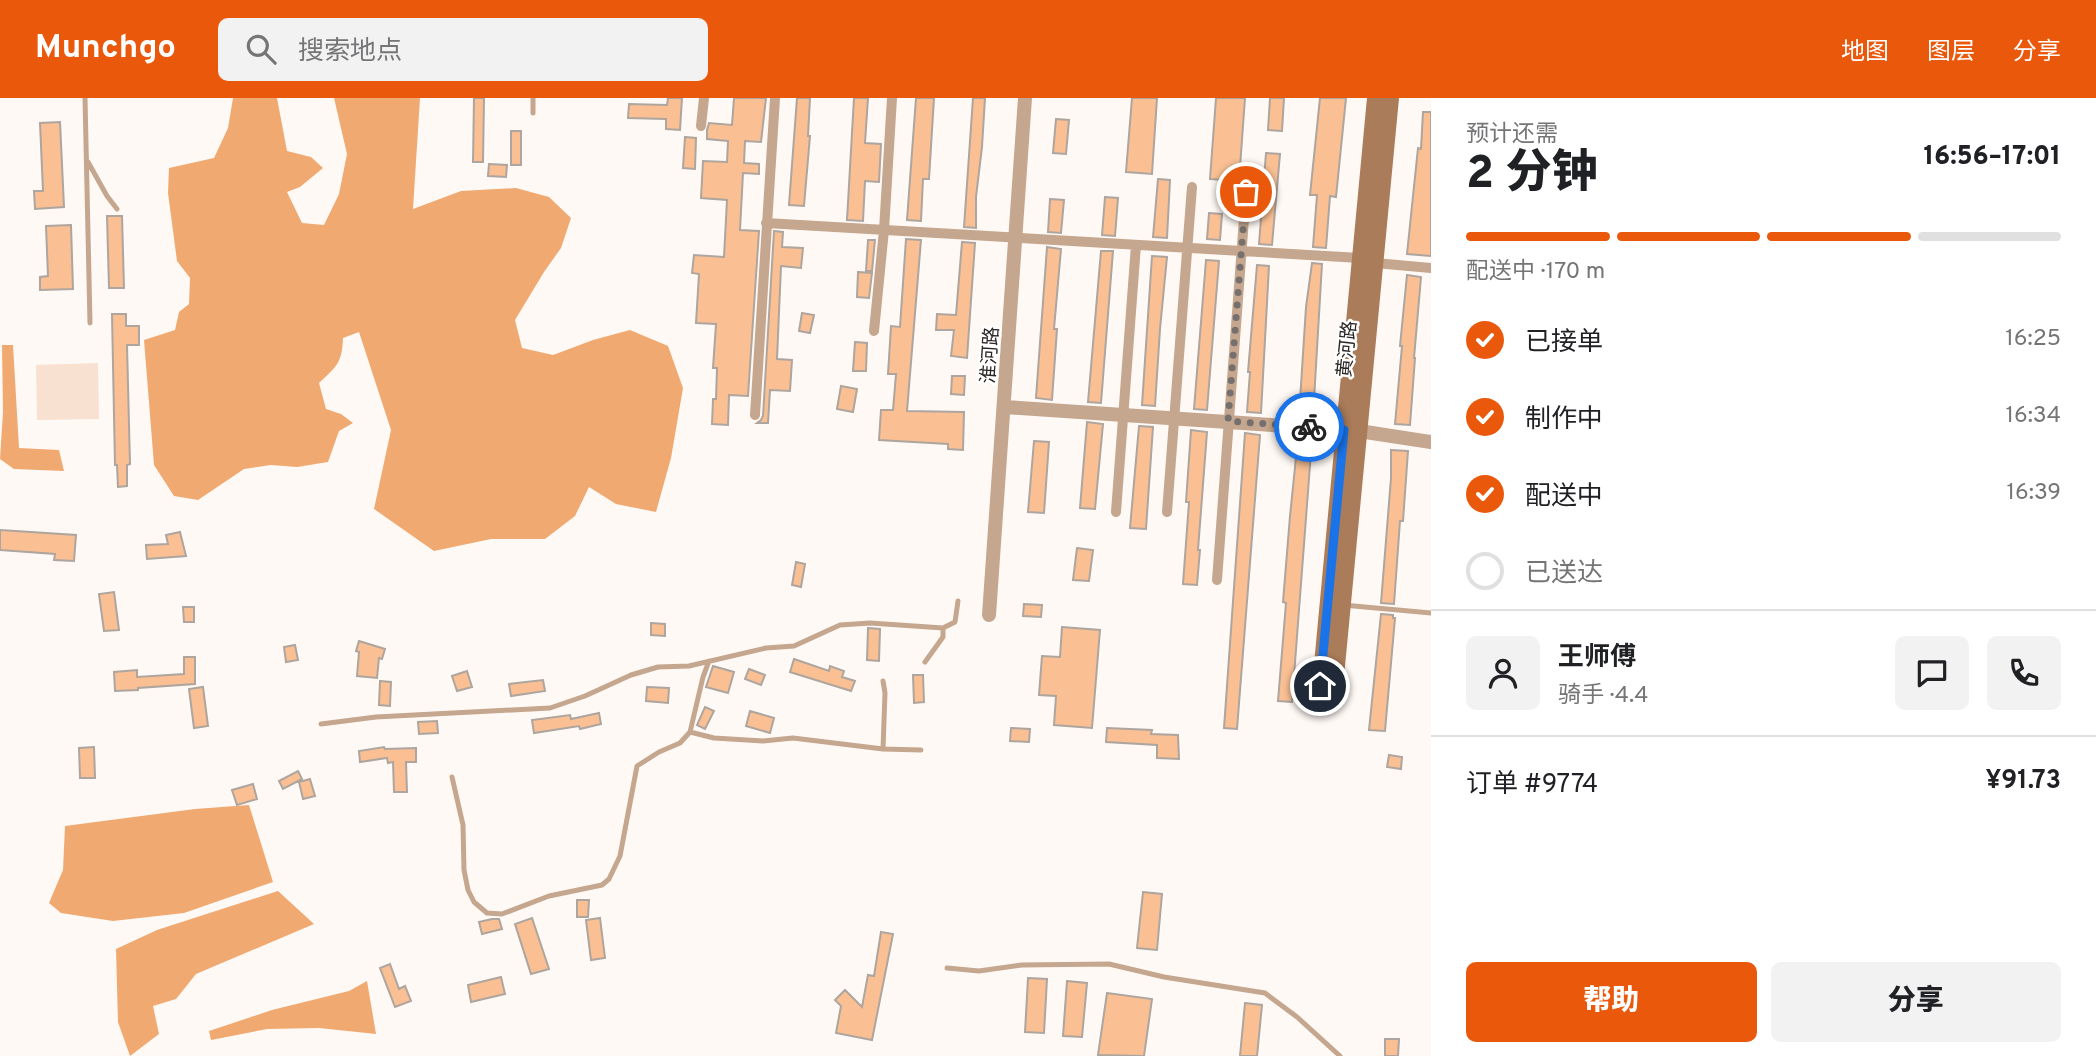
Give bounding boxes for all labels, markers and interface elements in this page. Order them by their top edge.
search box [218,18,708,81]
text: Munchgo [35,28,176,70]
icon: search [242,30,280,68]
text: 搜索地点 [298,36,402,69]
text: 地图 [1841,38,1889,68]
text: 图层 [1927,38,1975,68]
text: 分享 [2013,38,2061,68]
text: 预计还需 [1466,121,1558,150]
text: 16:56–17:01 [1923,141,2061,174]
text: 2 分钟 [1466,146,1598,205]
pin [1216,162,1276,222]
icon: bag [1227,173,1265,211]
text: 配送中 · 170 m [1466,258,1605,287]
street label: 黄河路 [1333,320,1363,379]
icon: check [1466,321,1504,359]
text: 16:25 [2005,325,2061,354]
street label: 淮河路 [977,326,1005,384]
text: 已接单 [1525,327,1603,360]
courier [1274,392,1344,462]
icon: check [1466,398,1504,436]
text: 16:34 [2005,402,2061,431]
text: 制作中 [1525,404,1603,437]
icon: bike [1290,408,1328,446]
icon: check [1466,475,1504,513]
text: 16:39 [2006,479,2061,508]
text: 配送中 [1525,481,1603,514]
text: 已送达 [1525,558,1603,591]
button: person [1466,636,1540,710]
button: chat [1895,636,1969,710]
button: phone [1987,636,2061,710]
text: 王师傅 [1558,642,1636,675]
pin [1290,656,1350,716]
icon: home [1301,667,1339,705]
text: 骑手 · 4.4 [1558,682,1649,711]
text: ¥91.73 [1985,765,2061,798]
text: 订单 #9774 [1466,769,1598,802]
button: 帮助 [1466,962,1757,1042]
button: 分享 [1771,962,2061,1042]

